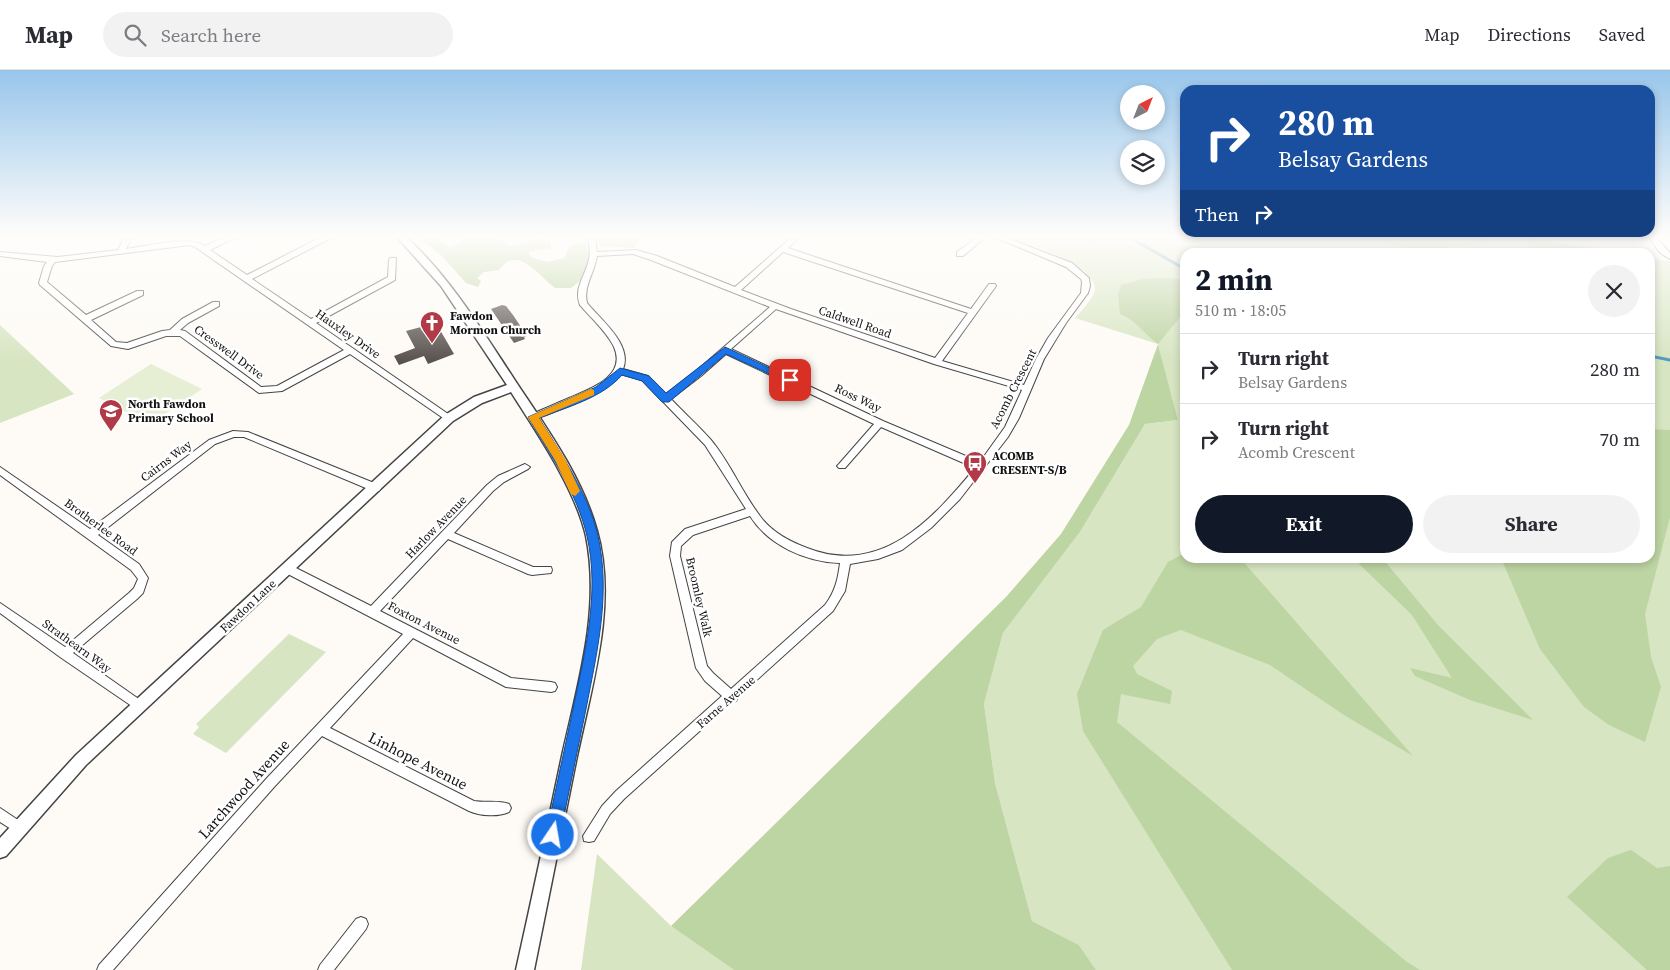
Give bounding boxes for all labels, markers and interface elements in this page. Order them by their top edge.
search box [103,12,453,57]
text: Map [25,18,73,51]
icon: search [121,21,149,49]
text: Search here [161,22,261,48]
text: Map [1424,22,1460,47]
text: Directions [1488,22,1571,47]
text: Saved [1599,22,1645,47]
north arrow [1120,85,1165,130]
map controls [1120,85,1165,185]
text: 280 m [1278,99,1374,147]
icon: right [1195,105,1260,170]
button: layers [1120,140,1165,185]
text: Belsay Gardens [1278,144,1428,174]
icon: right [1249,200,1277,228]
text: Then [1195,201,1239,227]
text: 2 min [1195,259,1273,300]
button: close [1588,265,1640,317]
text: 510 m · 18:05 [1195,299,1286,321]
street label: Caldwell Road [816,302,894,342]
street label: Hauxley Drive [312,306,384,362]
place label: Fawdon Mormon Church [450,308,542,338]
church icon: Fawdon Mormon Church [419,310,445,344]
street label: Cresswell Drive [191,321,267,383]
text: Turn right [1238,345,1329,371]
street label: Acomb Crescent [986,346,1040,432]
icon: right [1195,355,1223,383]
text: 280 m [1590,356,1640,382]
pin [769,359,811,401]
icon: arrive [776,366,804,394]
text: Belsay Gardens [1238,371,1347,393]
street label: Ross Way [832,380,885,417]
place label: North Fawdon Primary School [128,396,214,426]
school or university icon: North Fawdon Primary School [98,398,124,432]
text: Turn right [1238,415,1329,441]
icon: right [1195,425,1223,453]
text: 70 m [1599,426,1640,452]
street label: Cairns Way [137,436,195,485]
text: Acomb Crescent [1238,441,1355,463]
place label: ACOMB CRESENT-S/B [992,448,1067,478]
bus stop icon: ACOMB CRESENT-S/B [962,450,988,484]
street label: Harlow Avenue [402,492,470,562]
street label: Brotherlee Road [61,495,141,559]
button: Exit [1195,495,1413,553]
button: Share [1423,495,1640,553]
street label: Broomley Walk [682,555,716,639]
street label: Fawdon Lane [216,576,280,636]
street label: Foxton Avenue [385,598,463,648]
street label: Strathearn Way [39,615,115,677]
street label: Farne Avenue [693,672,759,732]
street label: Linhope Avenue [365,727,472,795]
street label: Larchwood Avenue [193,734,294,843]
position arrow [526,808,578,860]

